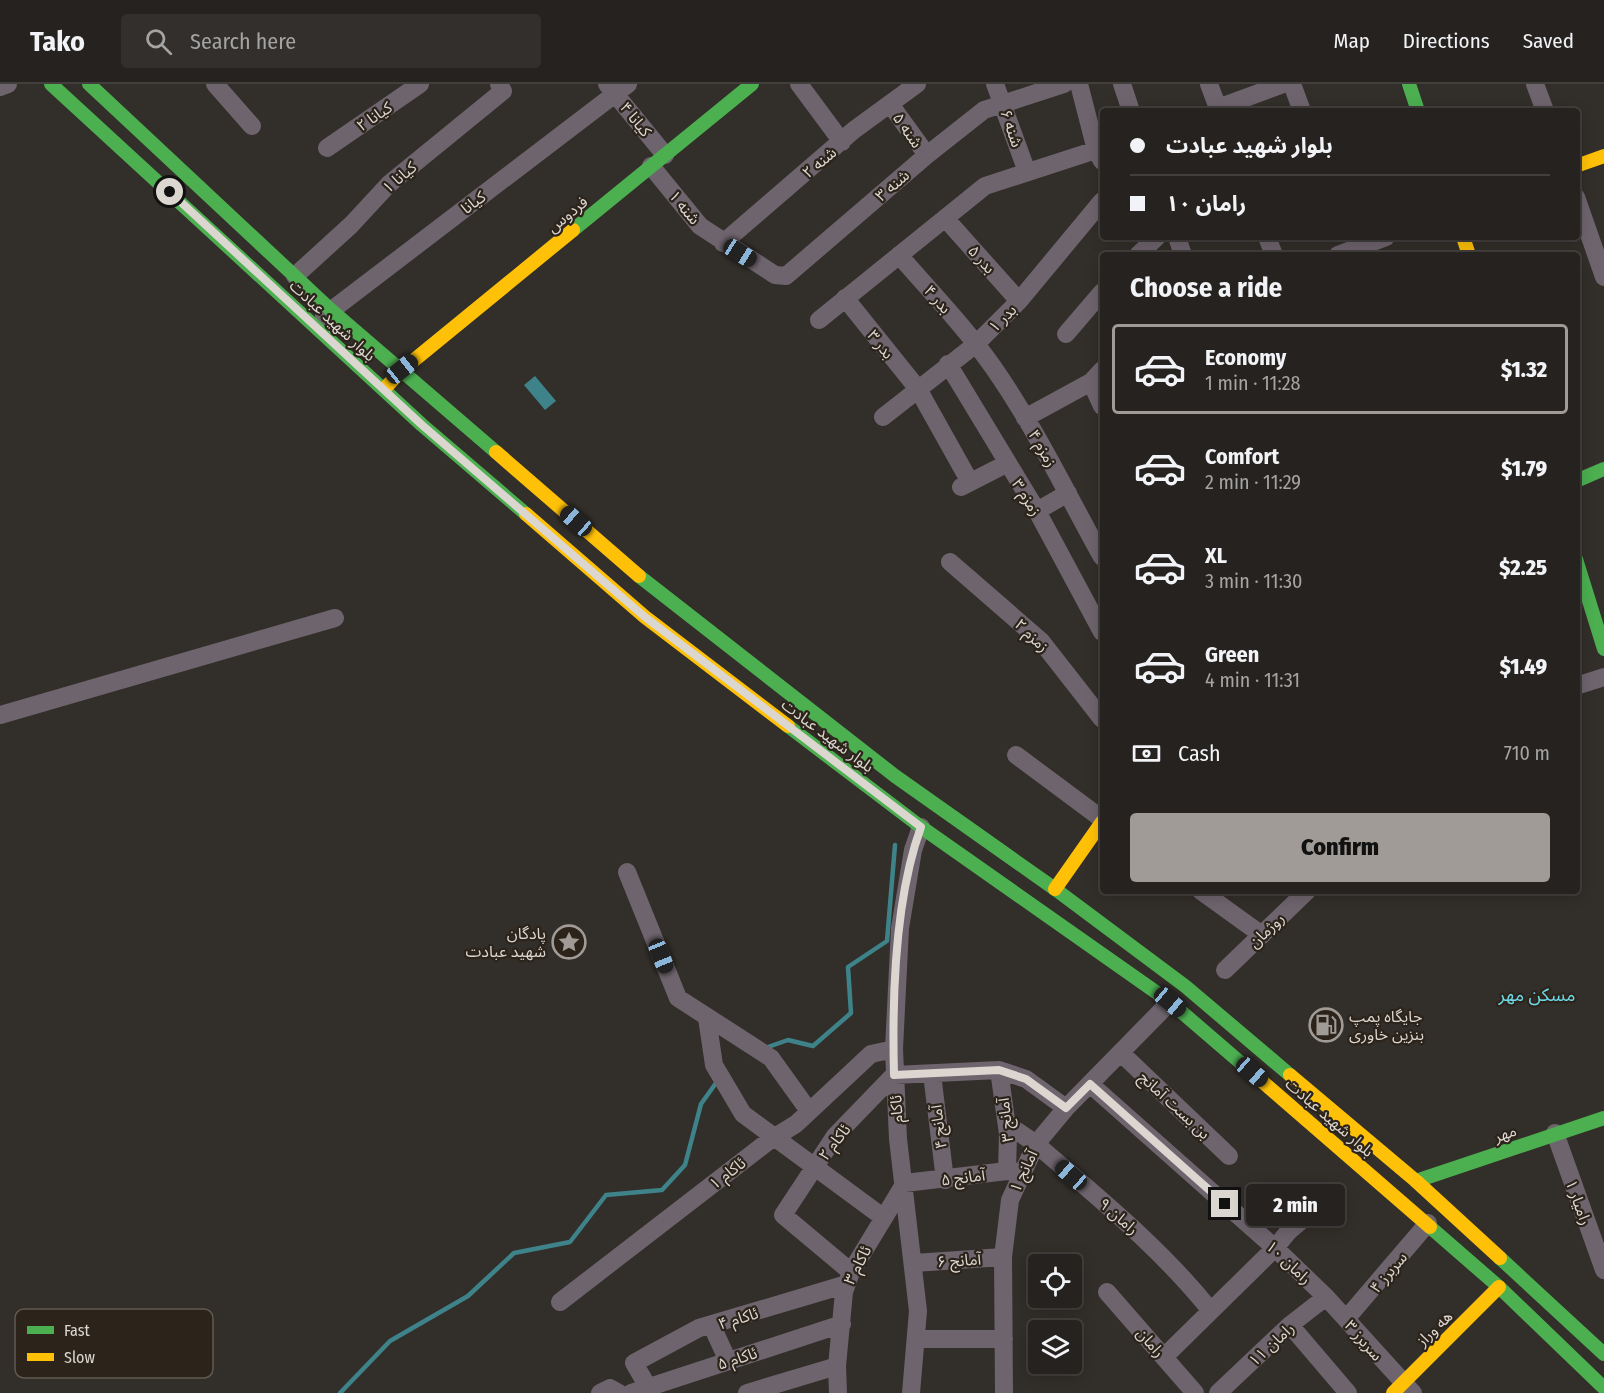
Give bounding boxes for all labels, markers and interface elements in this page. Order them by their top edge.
search box [121,14,541,68]
text: Tako [30,25,85,58]
icon: search [142,25,175,58]
text: Search here [190,28,296,55]
text: Map [1333,28,1370,54]
text: Directions [1403,28,1490,54]
text: Saved [1523,28,1574,54]
street label: کیانا ۲ [353,97,396,135]
street label: کیانا ۴ [616,98,656,141]
street label: شنه ۶ [996,107,1027,150]
street label: شنه ۵ [889,109,926,152]
text: بلوار شهید عبادت [1166,132,1333,159]
street label: شنه ۲ [798,143,840,182]
street label: کیانا ۱ [378,157,421,197]
street label: شنه ۳ [871,166,913,205]
route start [156,178,183,205]
street label: شنه ۱ [665,186,704,228]
street label: کیانا [457,187,490,218]
text: رامان ۱۰ [1166,190,1246,217]
street label: فردوس [543,192,592,237]
car [720,236,760,270]
street label: بدر ۵ [964,241,999,277]
text: Choose a ride [1130,272,1282,304]
street label: بلوار شهید عبادت [286,276,380,365]
street label: بدر ۴ [920,281,955,317]
street label: بدر ۱ [984,300,1020,336]
street label: بدر ۳ [863,326,898,363]
icon: car [1133,342,1187,396]
text: Economy [1205,344,1286,371]
car [382,351,422,387]
text: $1.32 [1501,356,1547,383]
text: 1 min · 11:28 [1205,371,1300,395]
street label: زمزم ۴ [1022,426,1061,472]
icon: car [1133,441,1187,495]
text: Comfort [1205,443,1279,470]
text: $1.79 [1501,455,1547,482]
text: 2 min · 11:29 [1205,470,1301,494]
street label: زمزم ۳ [1005,475,1045,521]
car [557,502,595,540]
icon: car [1133,540,1187,594]
text: XL [1205,542,1227,569]
text: $2.25 [1499,554,1547,581]
text: 3 min · 11:30 [1205,569,1303,593]
street label: زمزم ۲ [1009,615,1053,658]
icon: car [1133,639,1187,693]
text: Green [1205,641,1259,668]
text: $1.49 [1500,653,1547,680]
text: 4 min · 11:31 [1205,668,1300,692]
street label: بلوار شهید عبادت [778,694,878,776]
icon: cash [1130,737,1163,770]
text: Cash [1178,740,1221,767]
text: 710 m [1504,741,1550,765]
button: Confirm [1130,813,1550,882]
street label: روژمان [1245,909,1288,952]
place label: پادگان شهید عبادت [465,924,546,961]
place icon: پادگان شهید عبادت [551,924,587,960]
car [646,936,676,976]
car [1150,984,1190,1020]
district label: مسکن مهر [1498,984,1575,1006]
fuel station icon: جایگاه پمپ بنزین خاوری [1308,1007,1344,1043]
place label: جایگاه پمپ بنزین خاوری [1349,1007,1424,1044]
car [1233,1053,1271,1091]
street label: بن بست آمانج [1133,1068,1214,1145]
street label: بلوار شهید عبادت [1282,1074,1378,1161]
street label: ئاکام [886,1094,910,1124]
street label: آمانج ۳ [994,1095,1020,1143]
street label: آمانج ۴ [926,1102,954,1150]
street label: ئاکام ۲ [814,1120,857,1166]
street label: مهر [1490,1121,1519,1147]
street label: آمانج ۱ [1005,1146,1045,1197]
street label: ئاکام ۱ [705,1153,751,1196]
car [1052,1156,1090,1194]
street label: آمانج ۵ [940,1165,988,1193]
street label: رامیار ۱ [1562,1177,1596,1228]
callout: 2 min [1246,1183,1345,1225]
route end [1211,1190,1238,1217]
text: 2 min [1273,1193,1318,1217]
street label: رامان ۹ [1095,1194,1142,1239]
street label: رامان ۱۰ [1262,1237,1315,1288]
street label: ئاکام ۳ [840,1243,878,1289]
street label: سربرز ۴ [1366,1248,1411,1297]
street label: آمانج ۶ [936,1249,983,1275]
map controls [1028,1254,1082,1374]
button: locate [1028,1254,1082,1308]
street label: ئاکام ۴ [716,1303,761,1336]
street label: هه وراز [1412,1307,1456,1351]
legend [15,1309,213,1378]
street label: سربرز ۳ [1341,1316,1386,1365]
street label: رامان ۱۱ [1245,1319,1298,1370]
button: layers [1028,1320,1082,1374]
text: Fast [64,1321,91,1340]
street label: رامان [1133,1324,1169,1361]
street label: ئاکام ۵ [715,1343,760,1377]
text: Slow [64,1348,95,1367]

